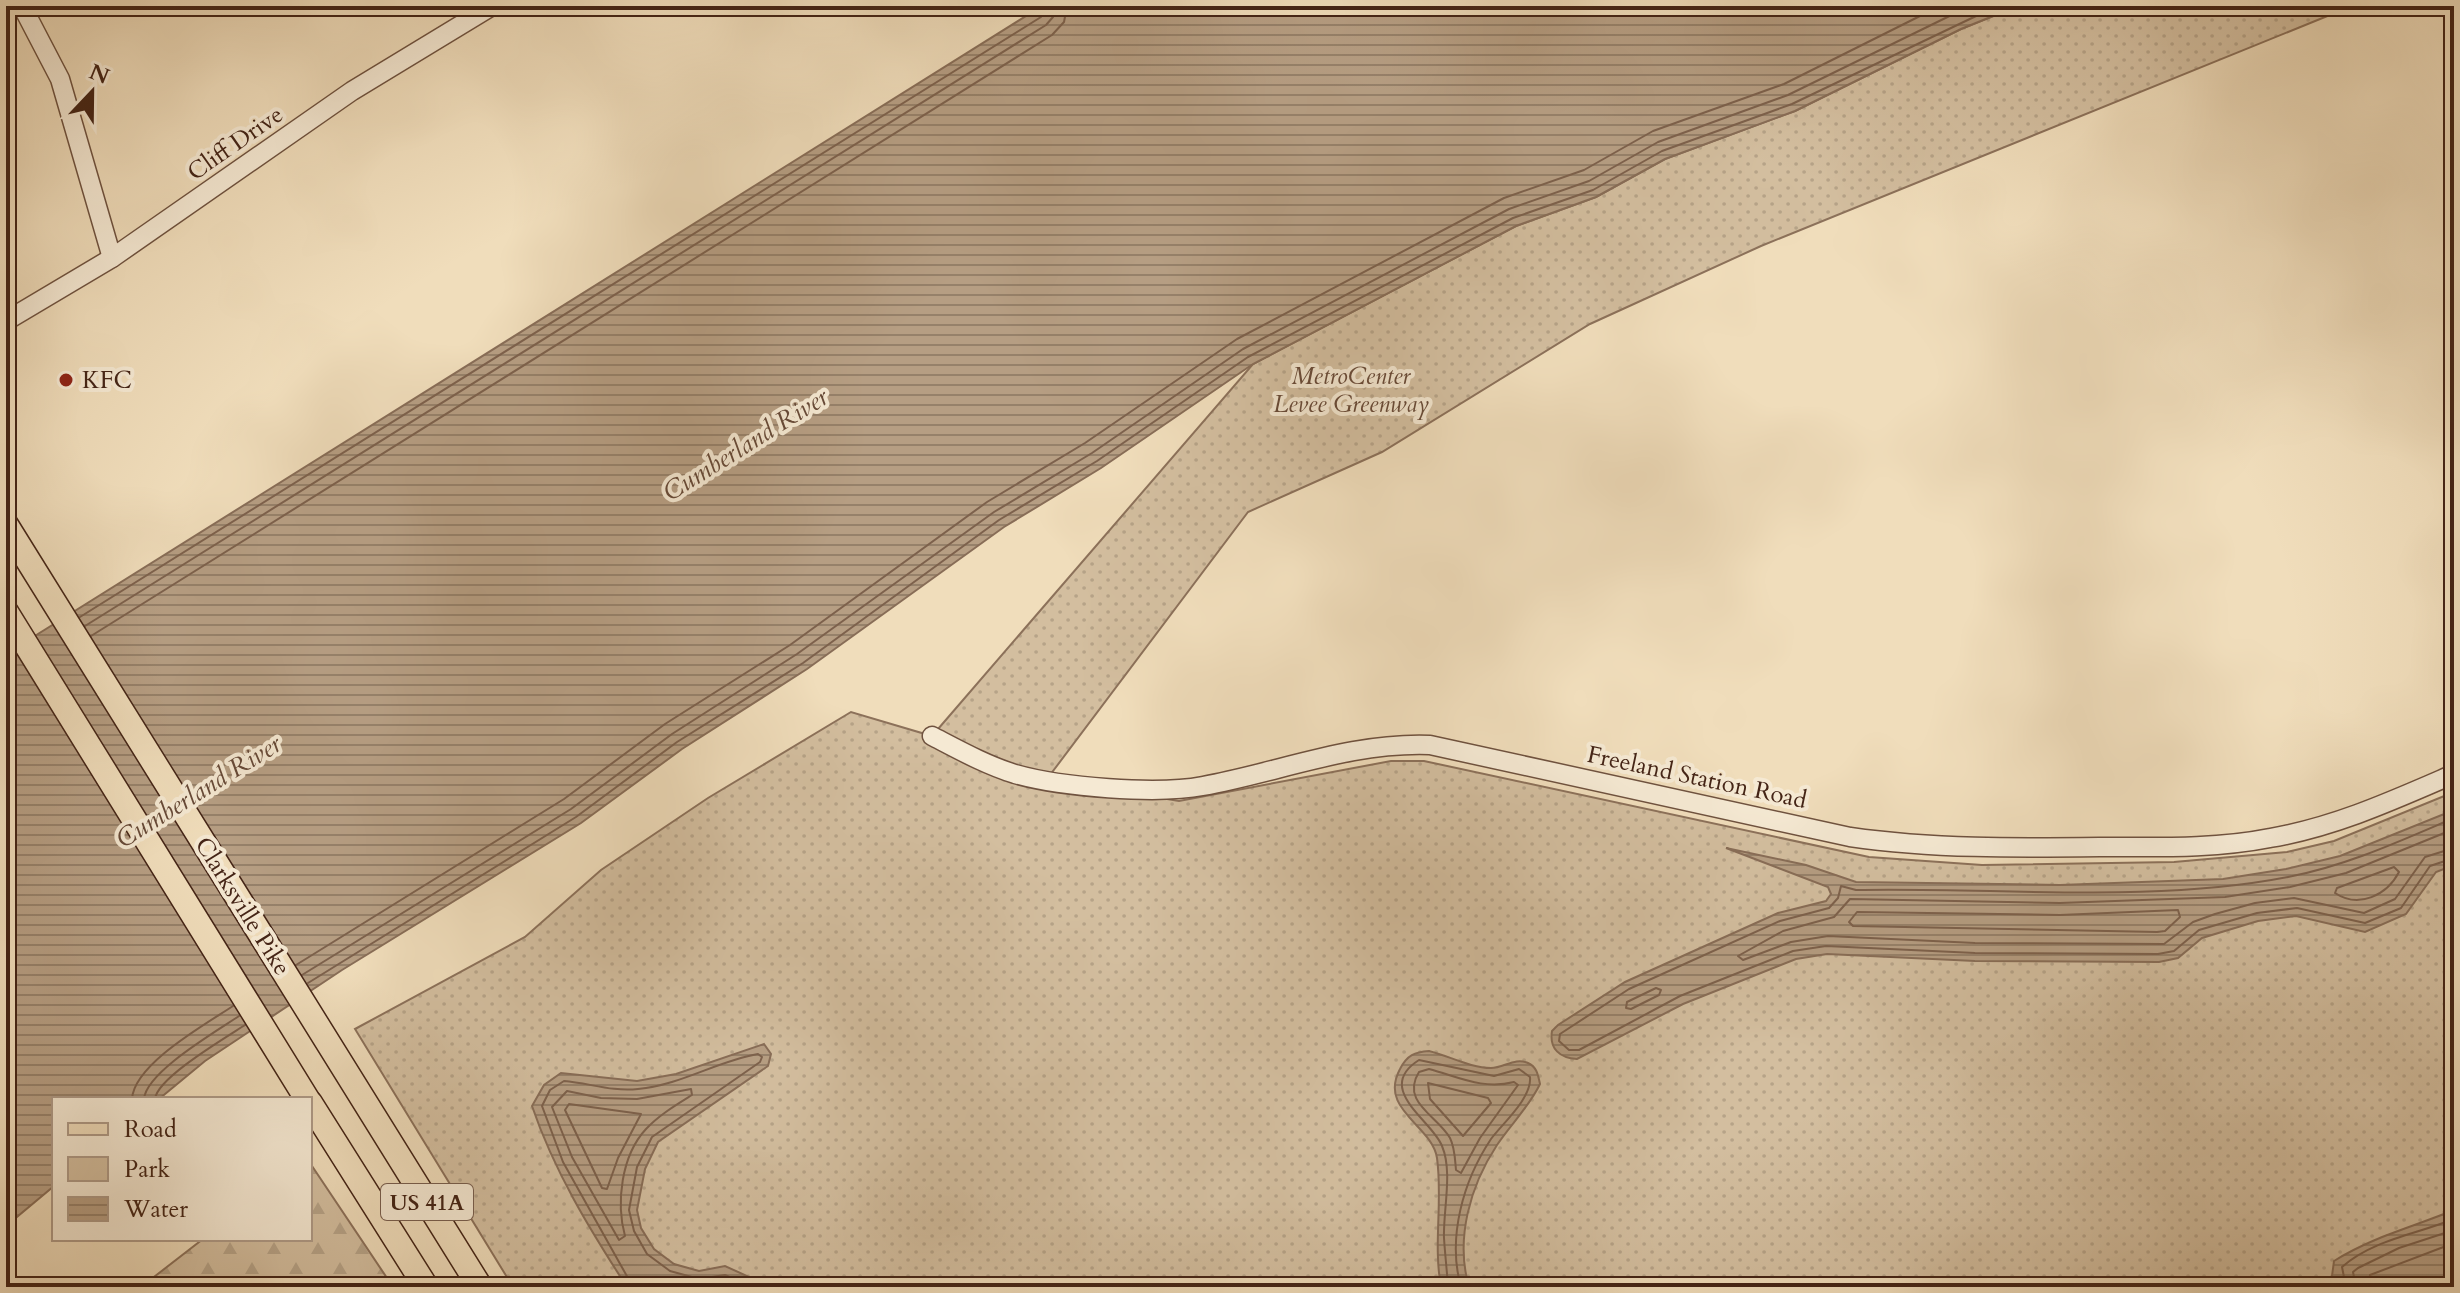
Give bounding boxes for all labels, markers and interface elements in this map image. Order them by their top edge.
north arrow [52,52,132,132]
text: N [85,57,114,92]
street label: Cliff Drive [181,98,290,189]
park label: MetroCenter Levee Greenway [1273,360,1429,421]
place label: KFC [82,364,132,397]
marker: KFC [57,371,75,389]
water label: Cumberland River [656,379,836,509]
water label: Cumberland River [109,726,289,856]
street label: Freeland Station Road [1584,738,1810,817]
street label: Clarksville Pike [187,831,298,982]
legend [52,1097,312,1241]
text: Road [124,1113,177,1146]
text: Park [124,1153,170,1186]
road number: US 41A [381,1184,473,1220]
text: Water [123,1193,188,1226]

